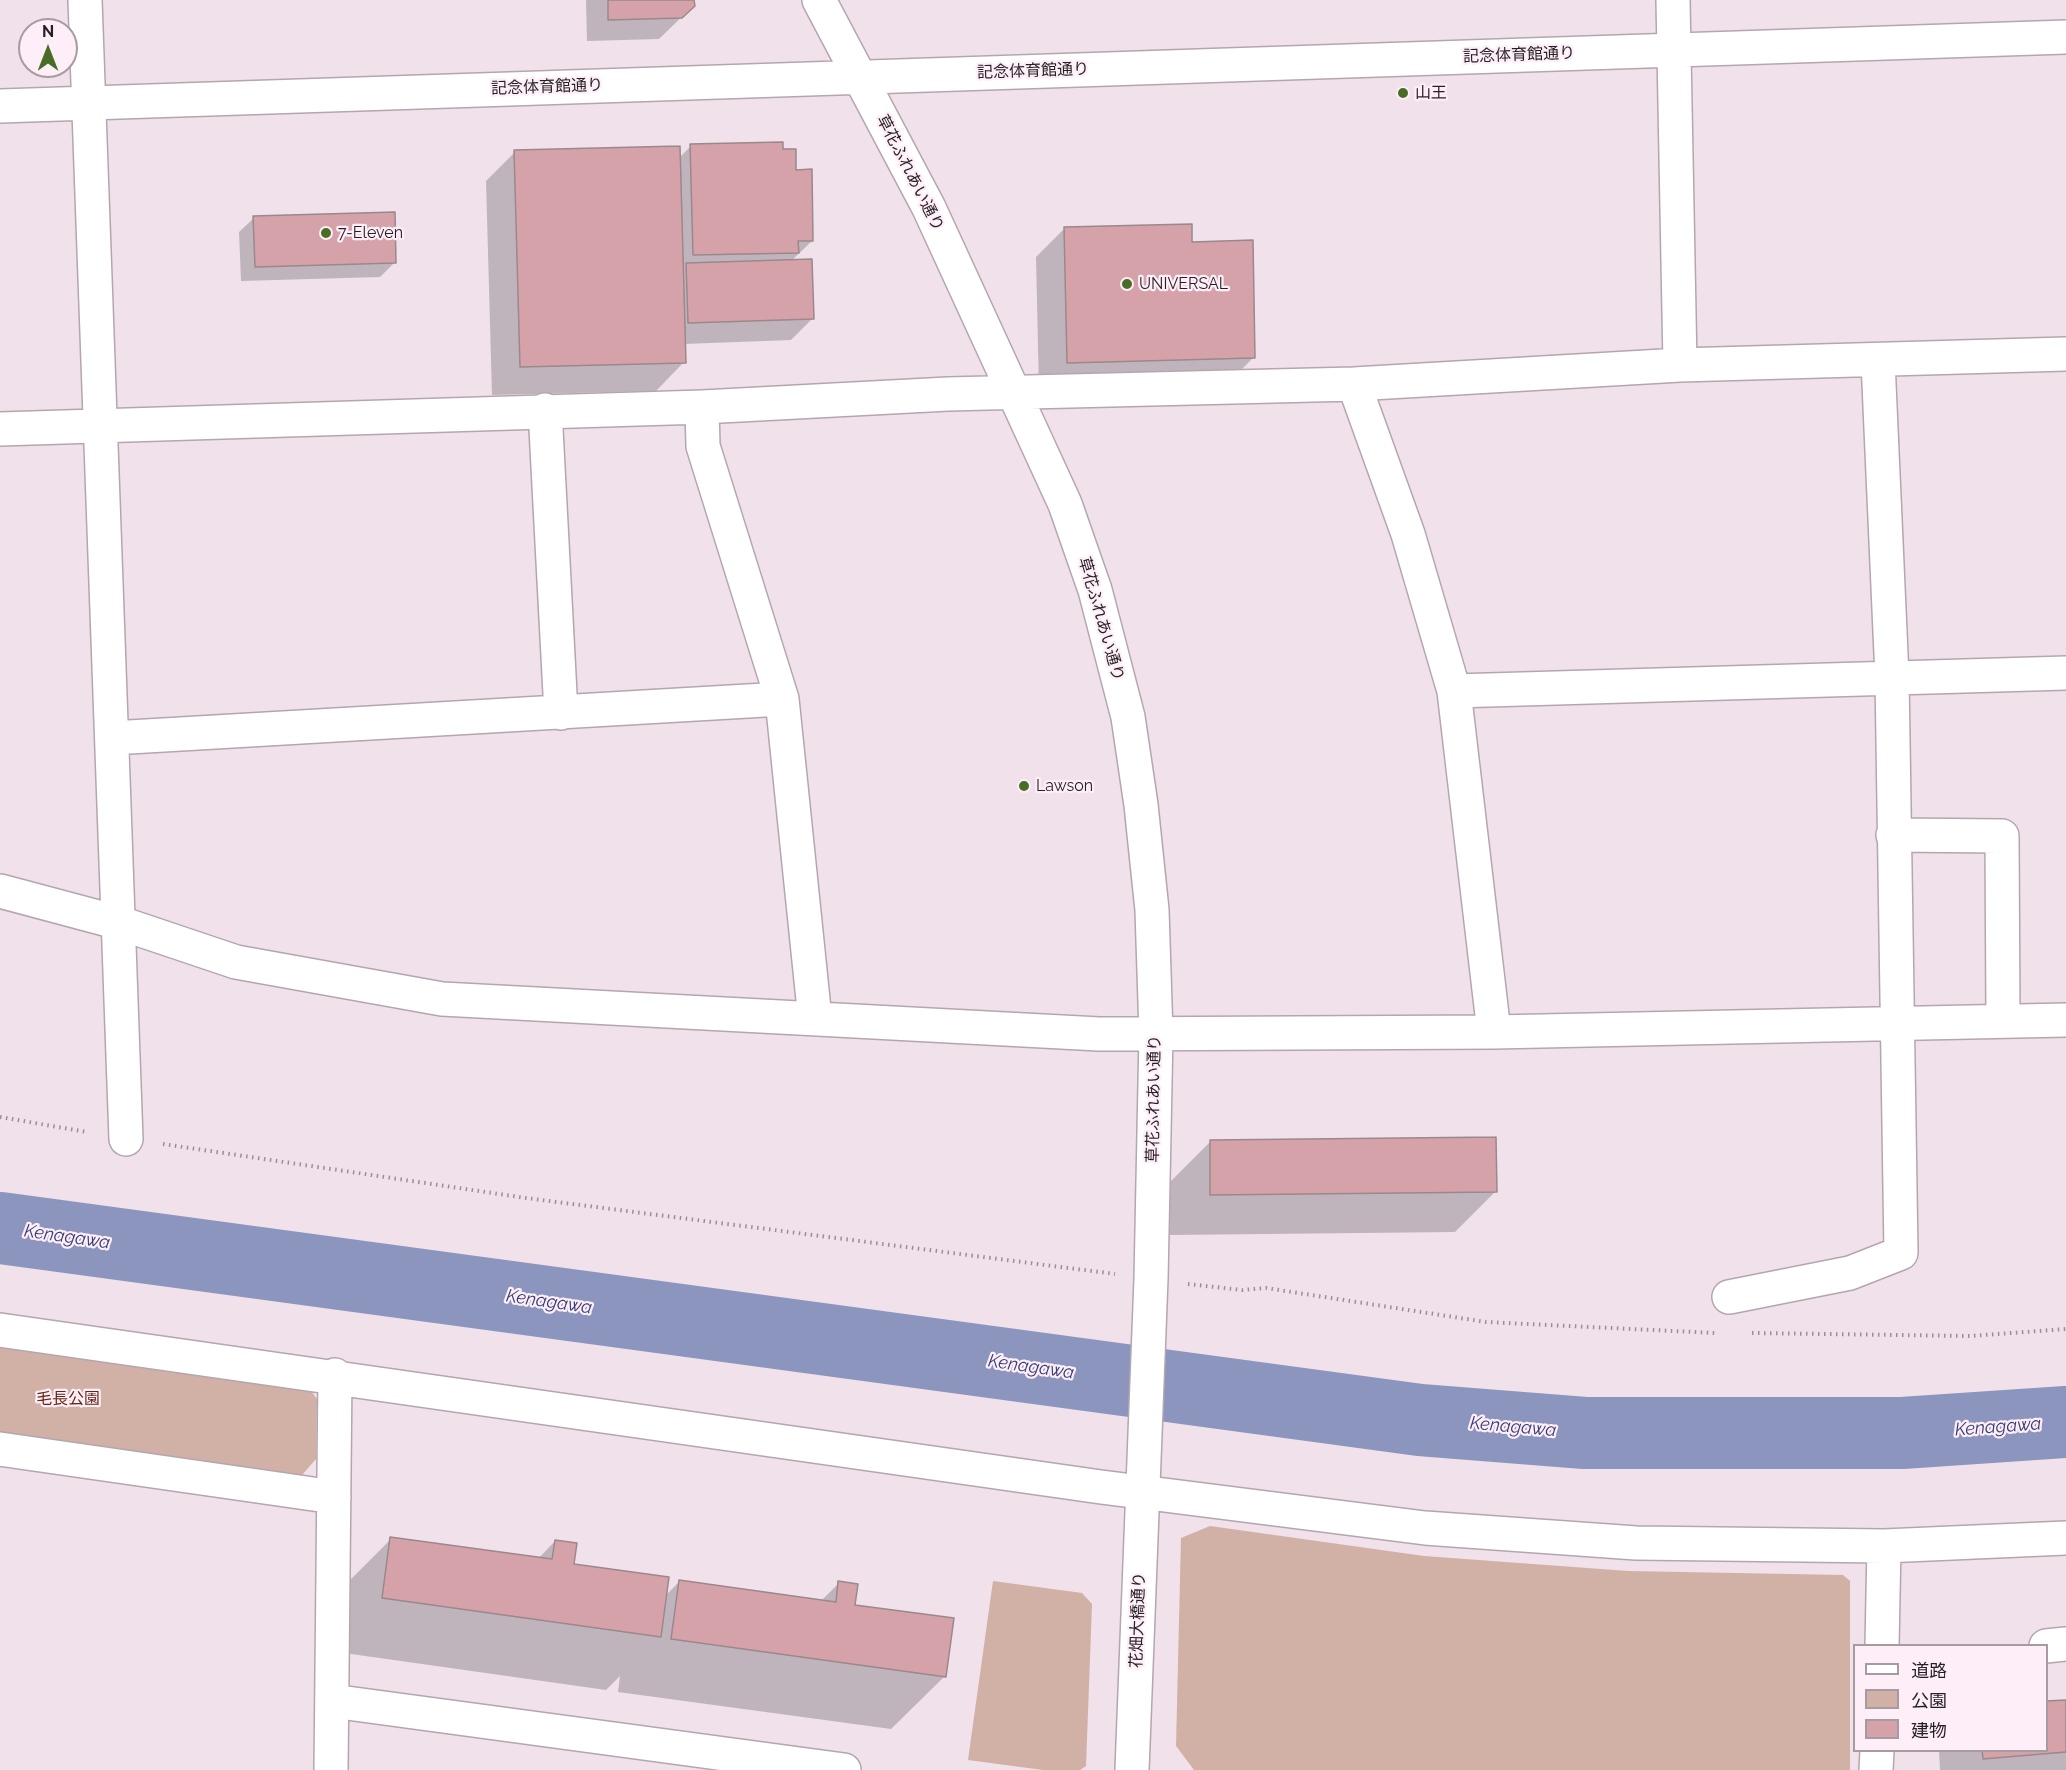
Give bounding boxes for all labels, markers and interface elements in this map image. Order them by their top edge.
north arrow [18,18,78,78]
text: N [42,22,54,41]
street label: 記念体育館通り [1463,43,1575,67]
street label: 記念体育館通り [977,59,1089,83]
street label: 記念体育館通り [491,75,603,99]
place label: 山王 [1415,83,1447,103]
marker: 山王 [1396,86,1410,100]
street label: 草花ふれあい通り [872,112,948,234]
place label: 7-Eleven [338,223,403,243]
marker: 7-Eleven [319,226,333,240]
place label: UNIVERSAL [1139,274,1228,294]
marker: UNIVERSAL [1120,277,1134,291]
street label: 草花ふれあい通り [1074,555,1128,683]
place label: Lawson [1036,776,1093,796]
marker: Lawson [1017,779,1031,793]
street label: 草花ふれあい通り [1143,1035,1165,1163]
water label: Kenagawa [23,1220,111,1254]
water label: Kenagawa [505,1285,593,1319]
water label: Kenagawa [987,1350,1075,1384]
park label: 毛長公園 [36,1389,100,1409]
water label: Kenagawa [1469,1412,1557,1442]
water label: Kenagawa [1954,1413,2042,1441]
street label: 花畑大橋通り [1127,1572,1149,1668]
legend [1853,1644,2048,1752]
text: 道路 [1911,1660,1947,1681]
text: 公園 [1911,1690,1947,1711]
text: 建物 [1911,1720,1947,1741]

